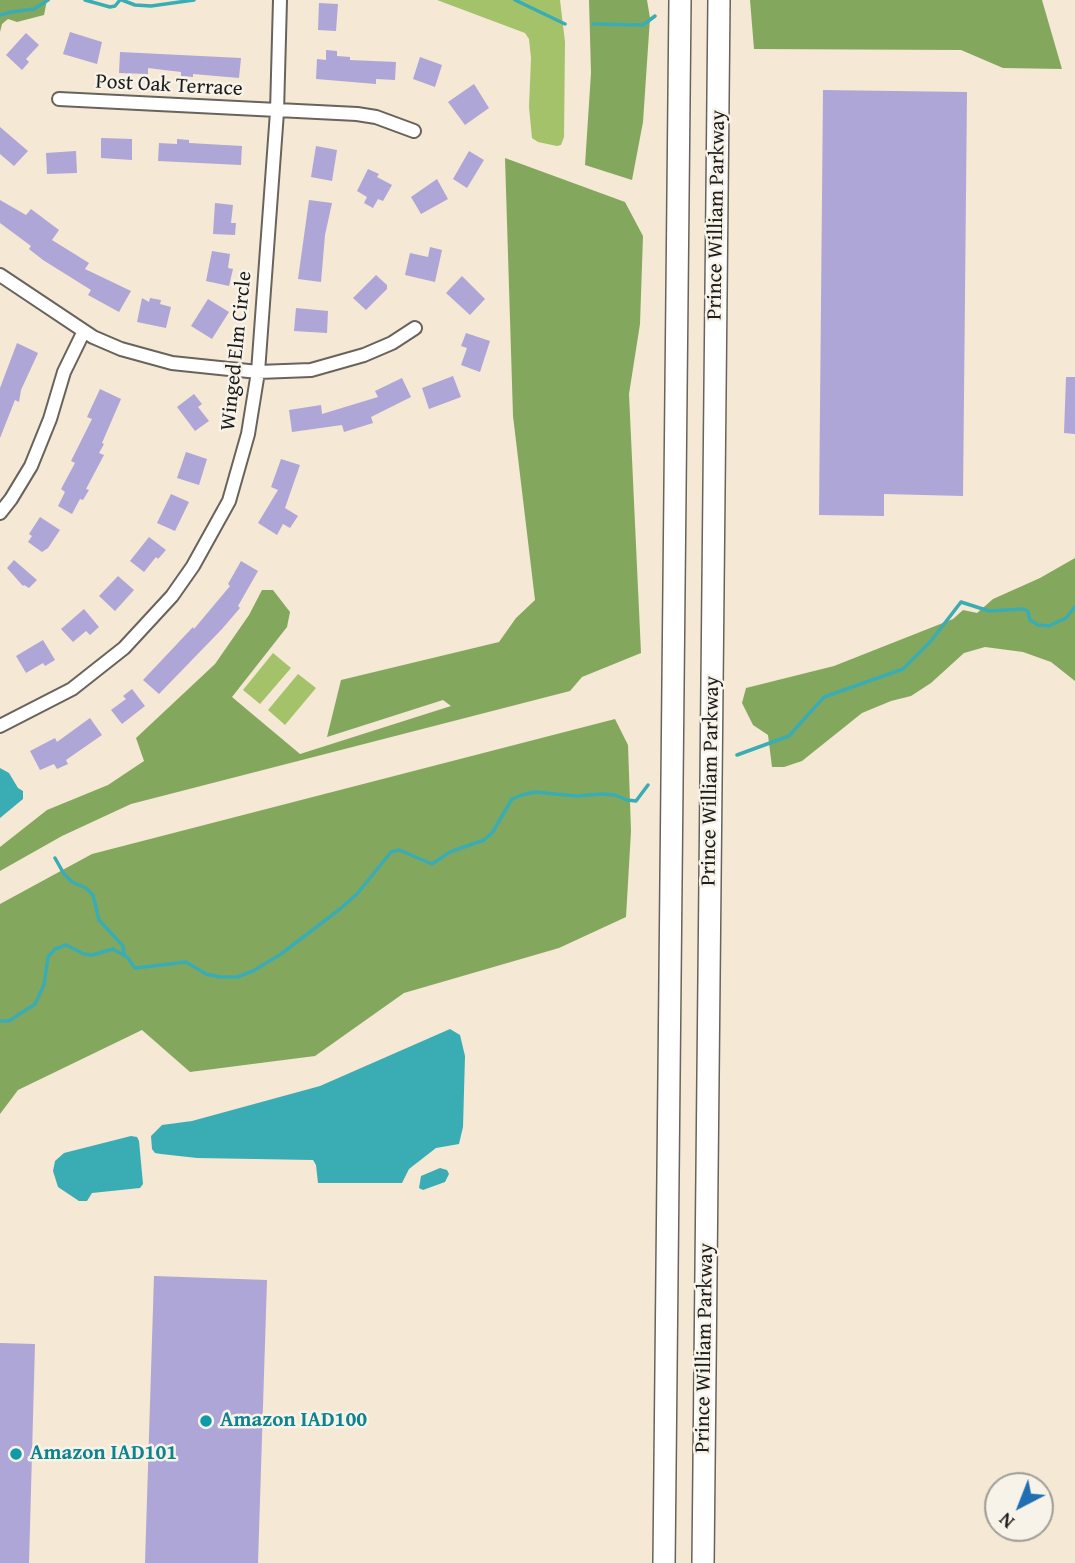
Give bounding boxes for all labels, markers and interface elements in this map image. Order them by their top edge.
street label: Post Oak Terrace [95,70,243,102]
street label: Prince William Parkway [703,110,731,320]
street label: Winged Elm Circle [216,270,258,432]
street label: Prince William Parkway [697,676,725,886]
street label: Prince William Parkway [691,1243,719,1453]
place label: Amazon IAD100 [220,1408,367,1434]
marker: Amazon IAD100 [198,1413,214,1429]
place label: Amazon IAD101 [30,1441,177,1467]
marker: Amazon IAD101 [8,1446,24,1462]
north arrow [984,1472,1054,1542]
text: N [992,1506,1020,1536]

